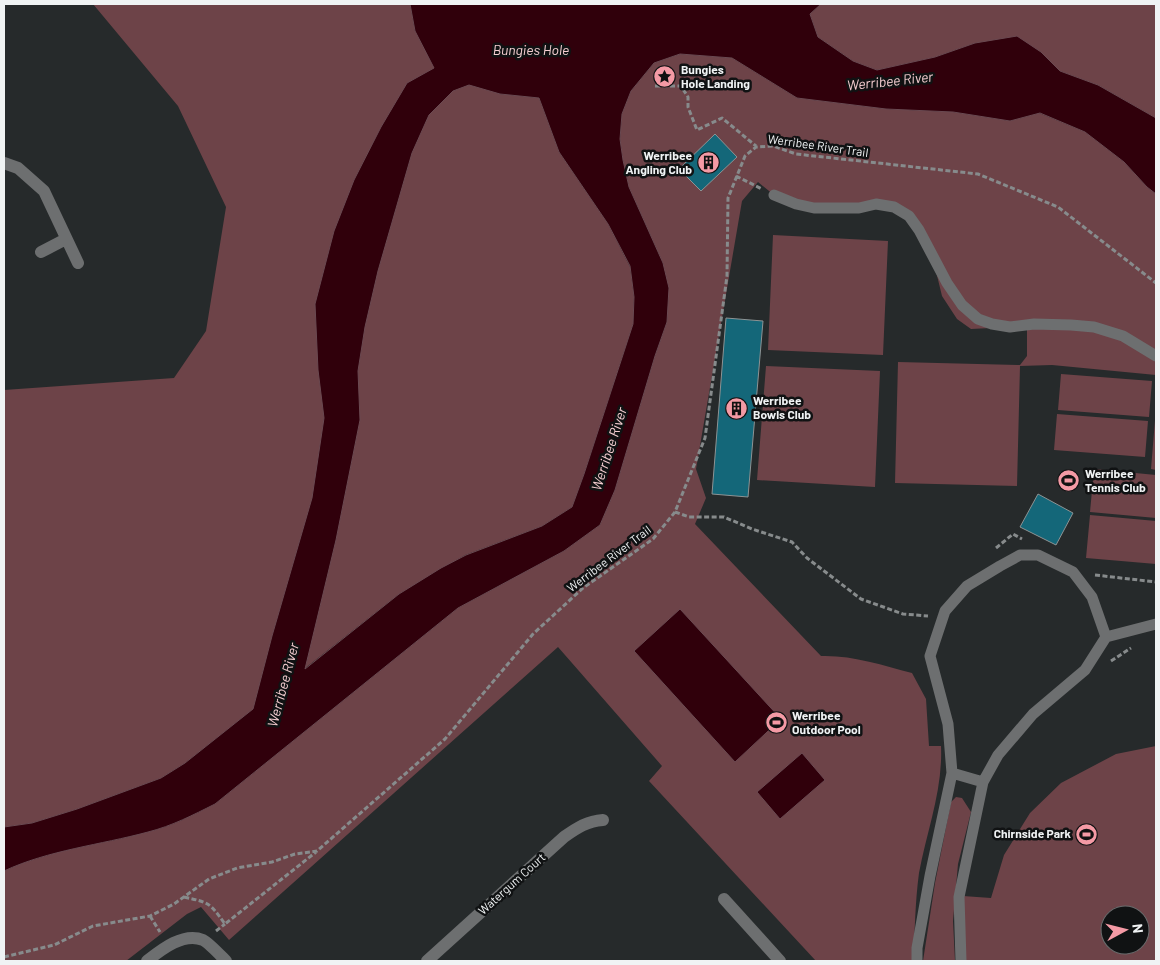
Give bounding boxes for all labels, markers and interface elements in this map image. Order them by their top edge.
water label: Bungies Hole [493,41,569,58]
place label: Bungies Hole Landing [681,62,750,90]
place icon: Bungies Hole Landing [653,65,677,89]
water label: Werribee River [846,67,935,93]
street label: Werribee River Trail [767,131,869,159]
place label: Werribee Angling Club [626,148,692,176]
building icon: Werribee Angling Club [696,151,720,175]
place label: Werribee Bowls Club [753,393,811,421]
building icon: Werribee Bowls Club [725,396,749,420]
water label: Werribee River [587,404,630,493]
place label: Werribee Tennis Club [1085,466,1146,494]
sports icon: Werribee Tennis Club [1057,469,1081,493]
street label: Werribee River Trail [564,522,653,594]
water label: Werribee River [263,640,302,729]
place label: Werribee Outdoor Pool [792,708,861,736]
sports icon: Werribee Outdoor Pool [764,711,788,735]
sports icon: Chirnside Park [1075,822,1099,846]
place label: Chirnside Park [994,826,1072,840]
street label: Watergum Court [475,850,548,917]
north arrow [1100,905,1150,955]
text: N [1129,923,1147,934]

